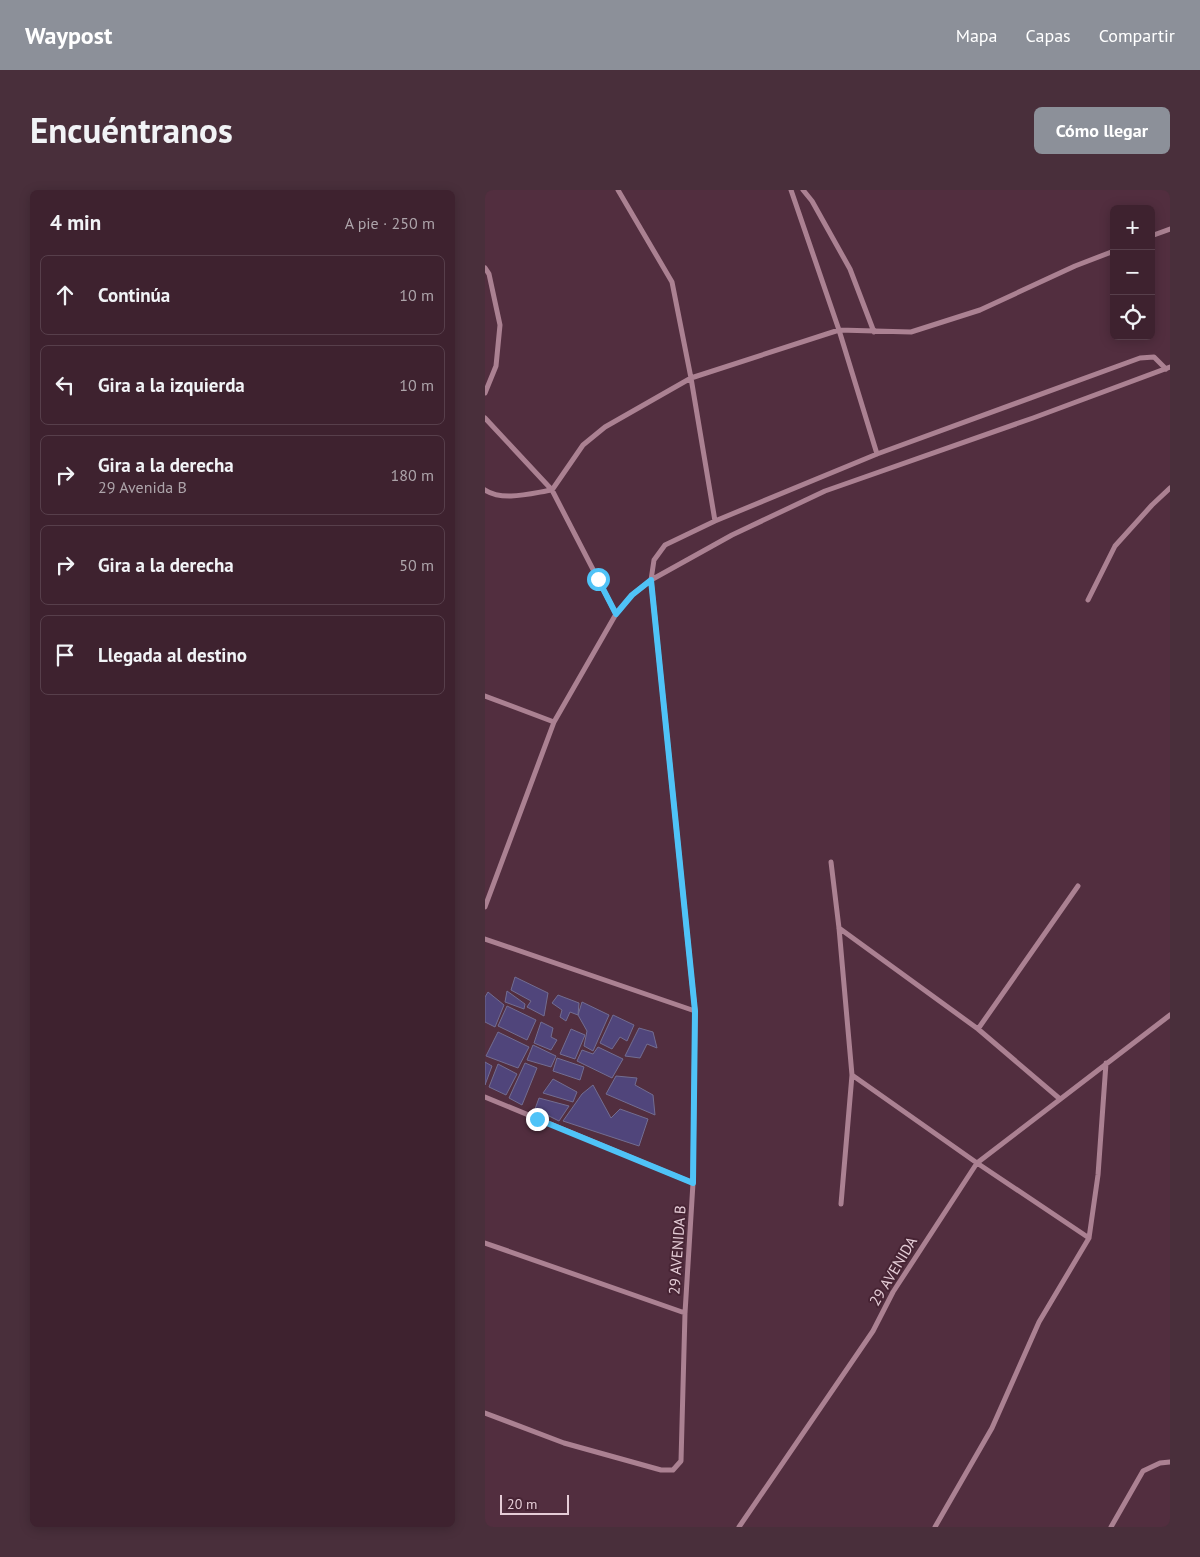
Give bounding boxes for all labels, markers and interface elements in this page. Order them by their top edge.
text: Waypost [25,20,112,51]
text: Mapa [956,24,998,47]
text: Capas [1026,24,1071,47]
text: Compartir [1099,24,1175,47]
text: Encuéntranos [30,107,233,153]
button: Cómo llegar [1034,107,1170,154]
map controls [1110,205,1155,340]
button: + [1110,205,1155,250]
text: 4 min [50,209,101,236]
text: A pie · 250 m [345,213,435,233]
button: − [1110,250,1155,295]
icon: ahead [51,281,79,309]
text: Continúa [98,283,170,307]
text: 10 m [399,285,434,305]
button: locate [1110,295,1155,340]
icon: left [51,371,79,399]
text: Gira a la izquierda [98,373,245,397]
text: 10 m [399,375,434,395]
text: Gira a la derecha [98,453,234,477]
icon: right [51,461,79,489]
text: 180 m [391,465,434,485]
text: 29 Avenida B [98,477,187,497]
icon: right [51,551,79,579]
text: Gira a la derecha [98,553,234,577]
text: 50 m [399,555,434,575]
route start [587,568,610,591]
icon: arrive [51,641,79,669]
text: Llegada al destino [98,643,247,667]
route end [526,1108,549,1131]
street label: 29 AVENIDA B [664,1205,690,1295]
street label: 29 AVENIDA [865,1233,921,1309]
scale bar [500,1492,569,1515]
text: 20 m [507,1495,537,1513]

